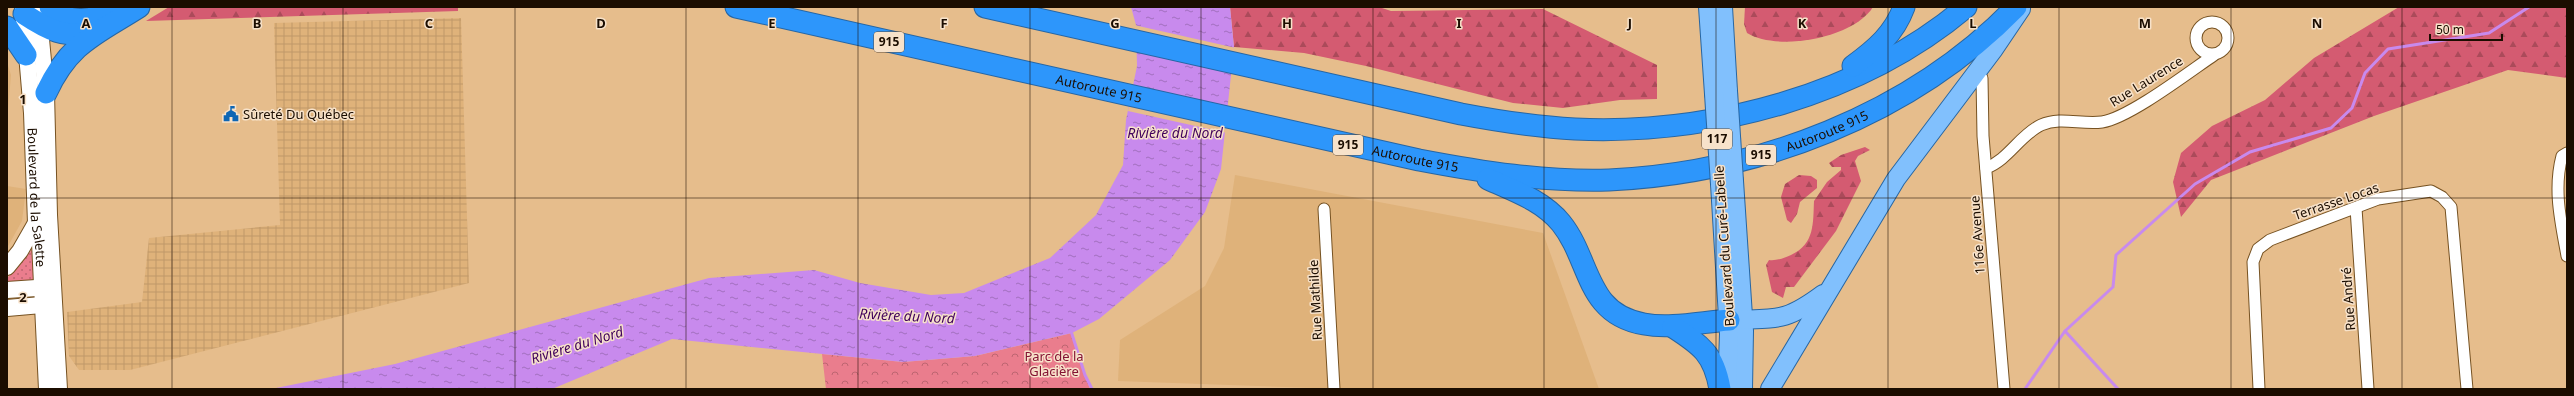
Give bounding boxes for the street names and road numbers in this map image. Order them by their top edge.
road number: 915 [874,32,904,52]
street label: Rue Laurence [2106,51,2186,111]
street label: Autoroute 915 [1054,70,1144,107]
street label: Autoroute 915 [1783,106,1871,156]
street label: Boulevard de la Salette [24,127,50,267]
road number: 117 [1702,129,1732,149]
road number: 915 [1333,135,1363,155]
street label: Autoroute 915 [1370,141,1460,176]
road number: 915 [1746,145,1776,165]
street label: Boulevard du Curé-Labelle [1709,165,1739,327]
street label: Terrasse Locas [2291,178,2381,224]
street label: 116e Avenue [1965,195,1989,275]
street label: Rue Mathilde [1304,259,1326,341]
street label: Rue André [2337,267,2359,331]

